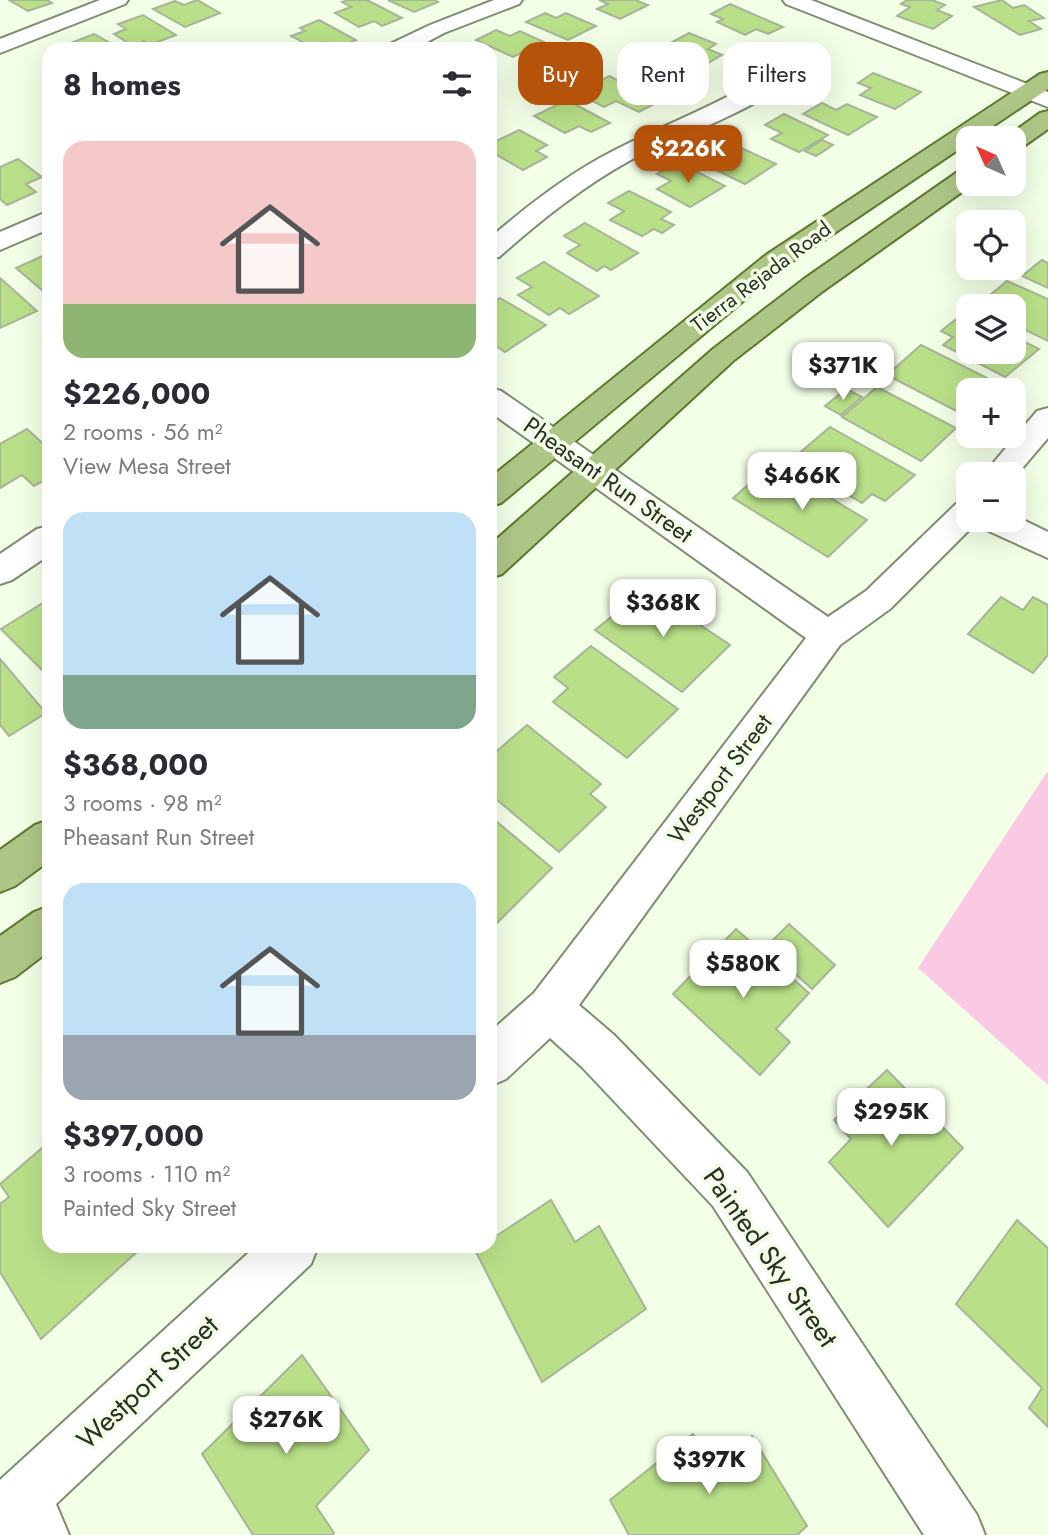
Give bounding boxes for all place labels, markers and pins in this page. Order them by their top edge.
pin: $226K [639,125,737,185]
pin: $371K [794,342,892,402]
pin: $466K [753,452,851,512]
pin: $368K [614,580,712,639]
pin: $580K [694,940,792,1000]
pin: $295K [842,1088,940,1148]
pin: $276K [237,1396,335,1456]
pin: $397K [660,1436,758,1496]

